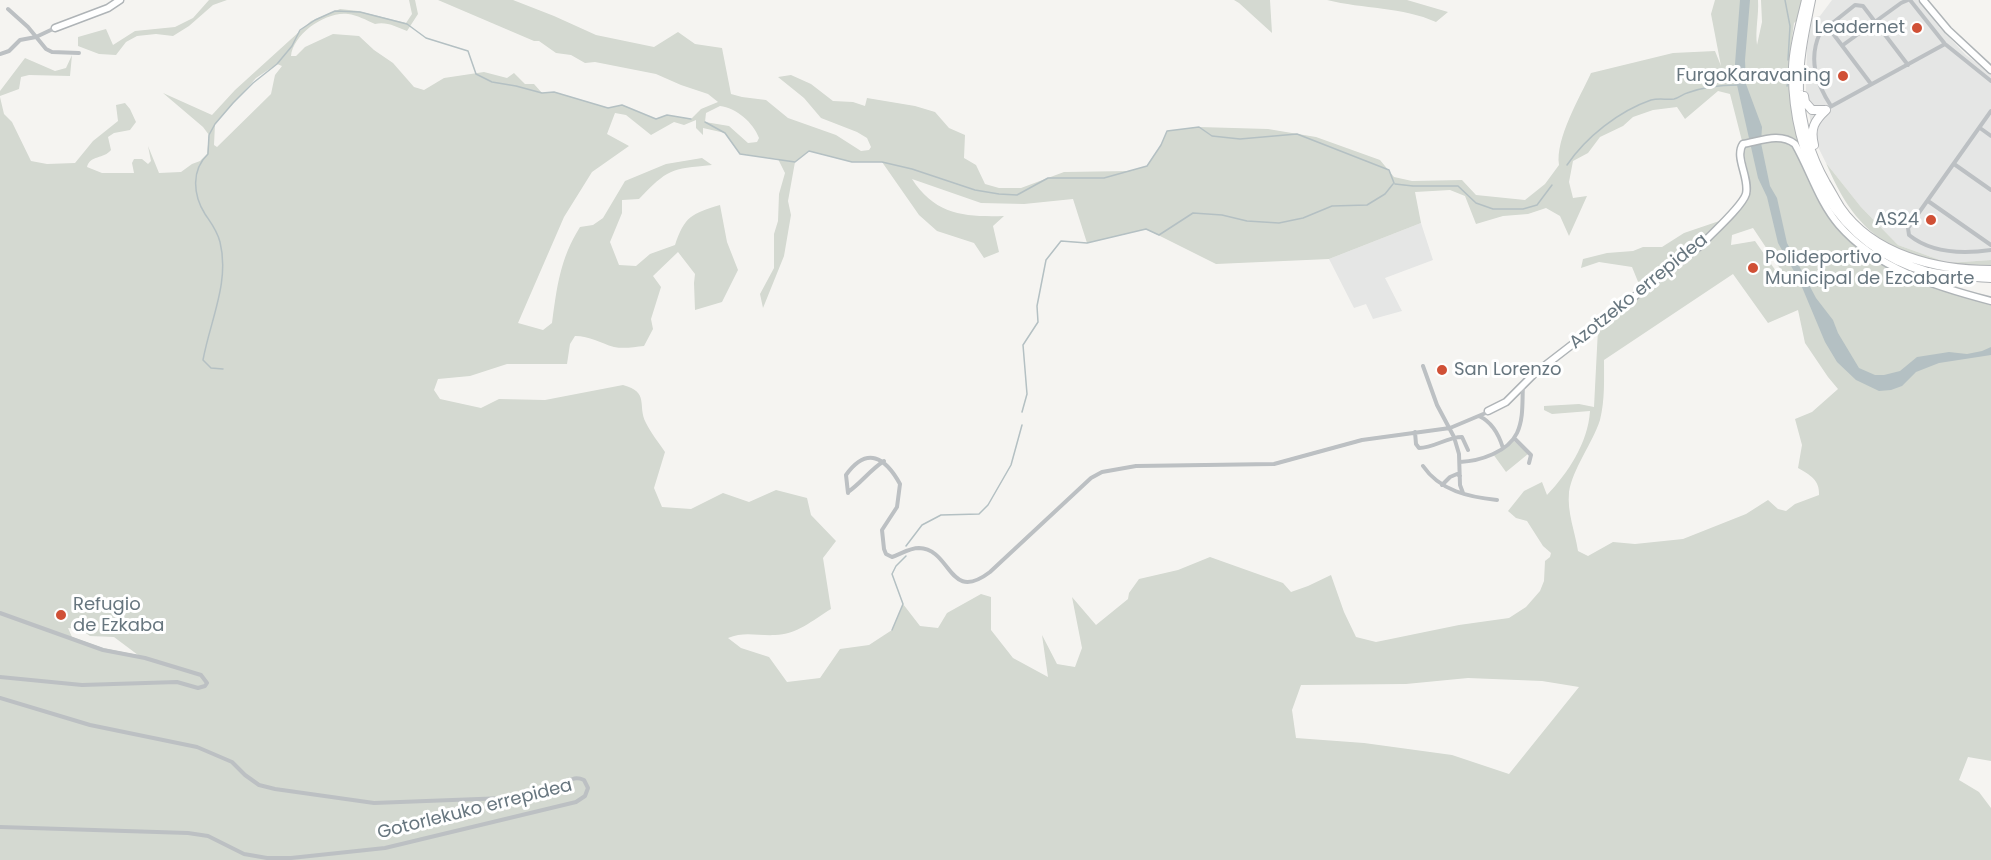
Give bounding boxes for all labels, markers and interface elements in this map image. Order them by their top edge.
place label: Leadernet [1815,17,1905,39]
marker: Leadernet [1910,21,1924,35]
place label: FurgoKaravaning [1676,65,1831,87]
marker: FurgoKaravaning [1836,69,1850,83]
place label: AS24 [1875,209,1919,231]
marker: AS24 [1924,213,1938,227]
street label: Azotzeko errepidea [1566,230,1712,354]
place label: Polideportivo Municipal de Ezcabarte [1765,247,1974,290]
marker: Polideportivo Municipal de Ezcabarte [1746,261,1760,275]
place label: San Lorenzo [1454,359,1561,381]
marker: San Lorenzo [1435,363,1449,377]
place label: Refugio de Ezkaba [73,594,164,636]
marker: Refugio de Ezkaba [54,608,68,622]
street label: Gotorlekuko errepidea [375,775,575,845]

